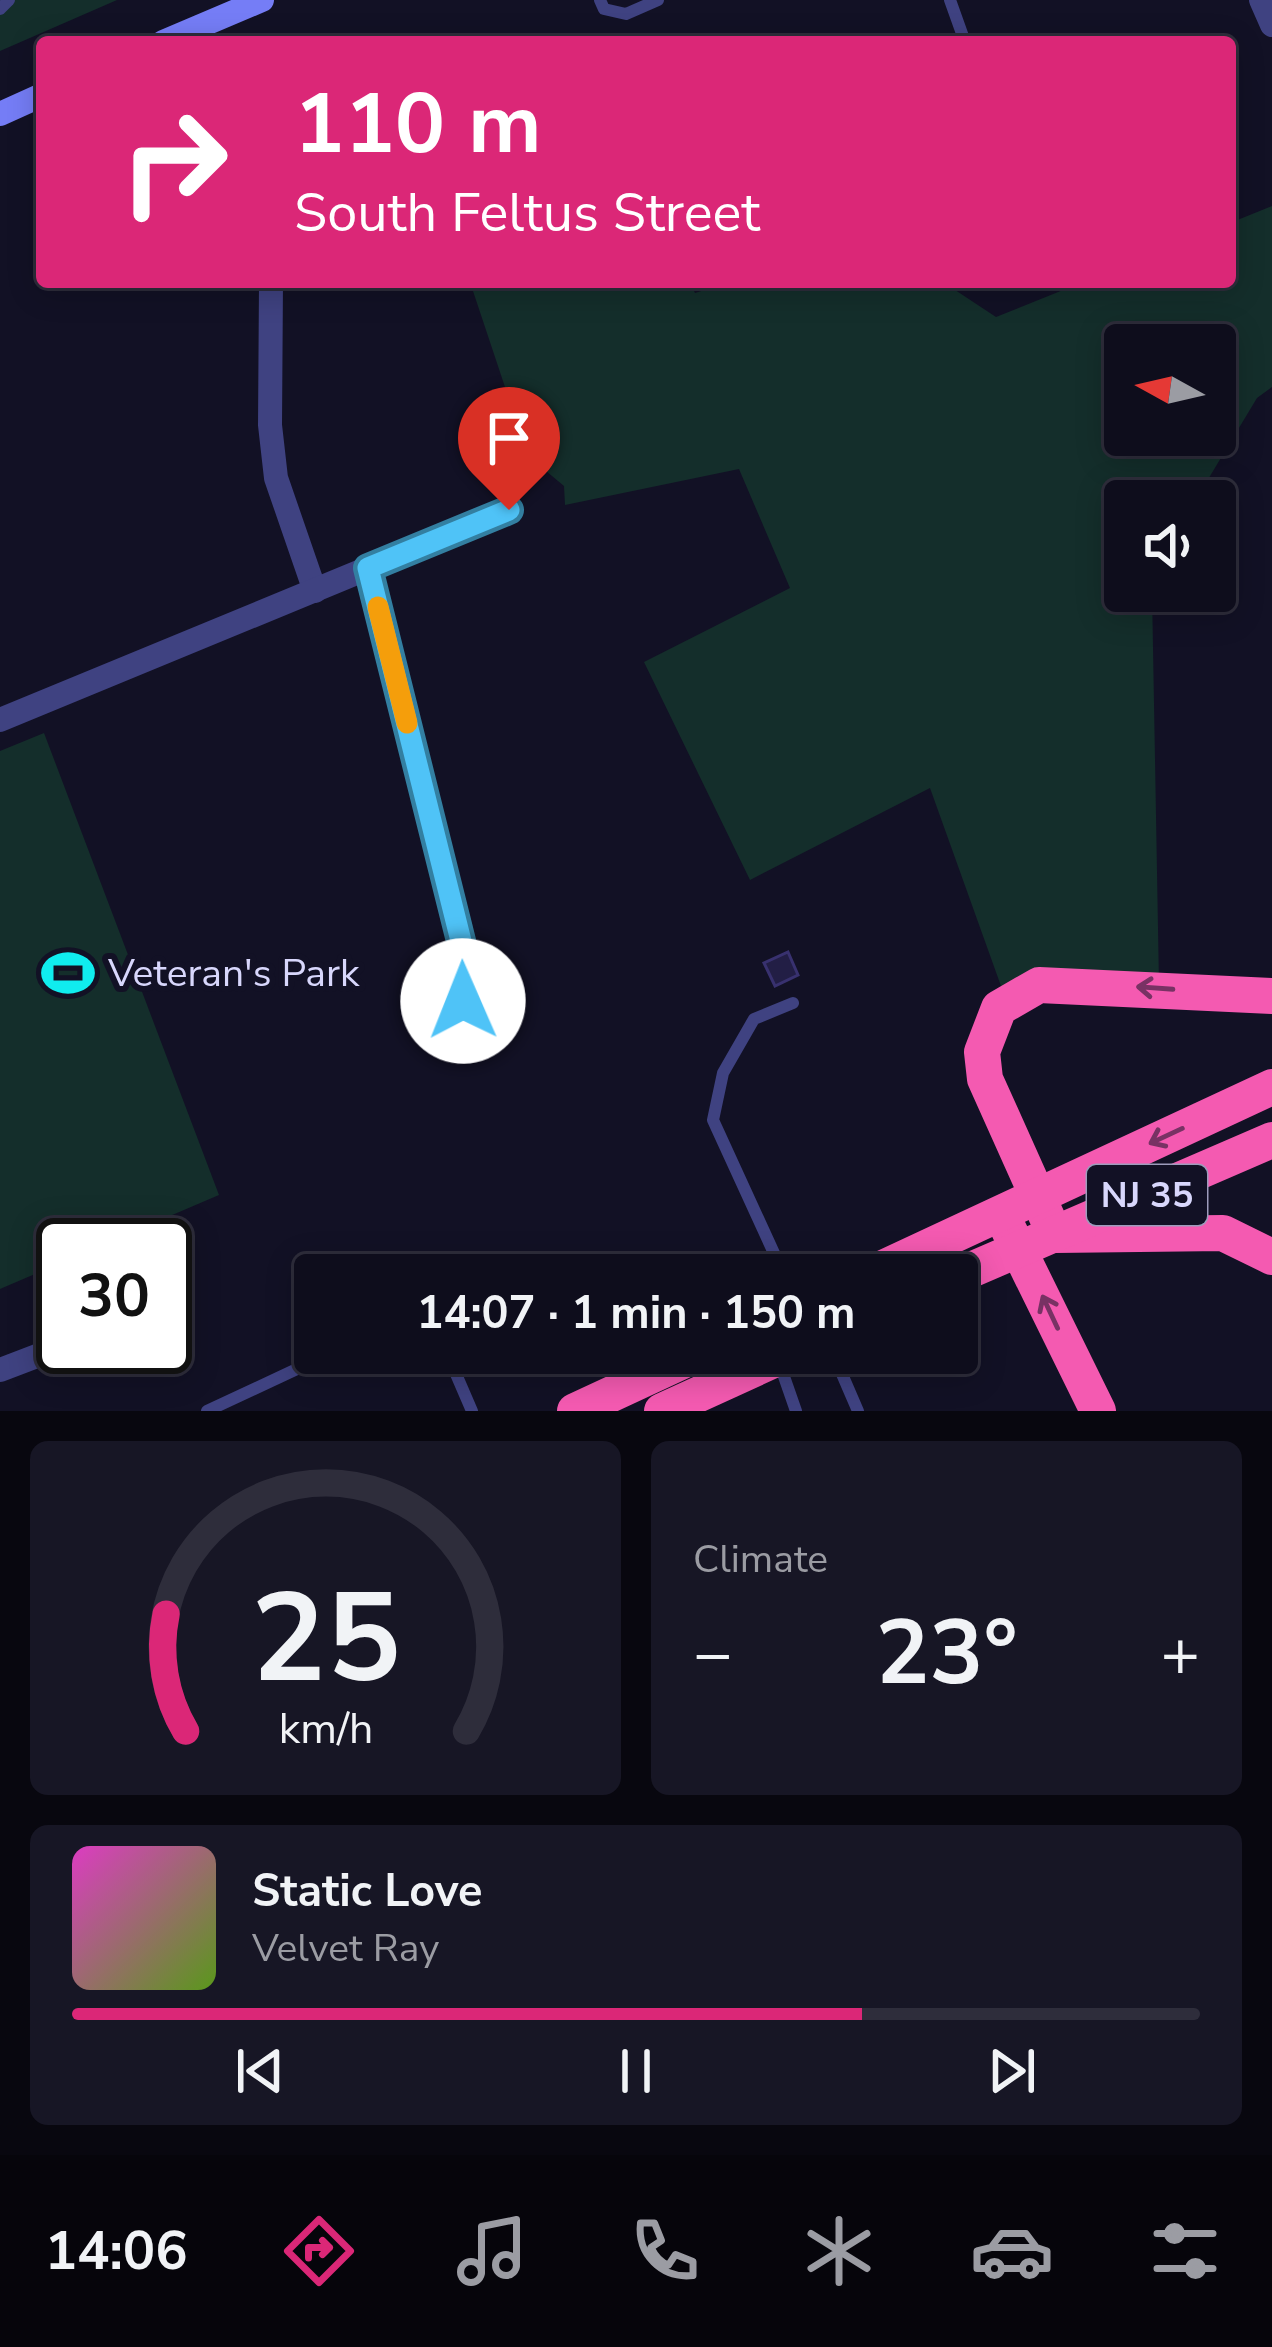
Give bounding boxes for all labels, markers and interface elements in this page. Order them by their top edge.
text: 110 m [294,67,542,182]
icon: right [96,84,252,240]
text: South Feltus Street [294,176,760,250]
north arrow [1104,324,1236,456]
map controls [1104,324,1236,612]
pin [458,387,560,510]
icon: arrive [476,405,542,471]
button: sound [1104,480,1236,612]
position arrow [400,938,526,1064]
sports icon: Veteran's Park [39,944,97,1002]
place label: Veteran's Park [107,947,360,1000]
one-way arrow [1136,977,1175,1000]
one-way arrow [1149,1126,1185,1148]
road number: NJ 35 [1087,1165,1207,1225]
speed limit sign: 30 [36,1218,192,1374]
text: 14:07 · 1 min · 150 m [416,1283,856,1344]
one-way arrow [1038,1295,1060,1331]
text: Climate [693,1533,828,1586]
text: 25 [251,1554,400,1724]
text: 23° [875,1592,1018,1715]
text: − [693,1609,733,1699]
text: + [1160,1609,1200,1699]
text: km/h [278,1700,373,1758]
text: Static Love [252,1861,482,1922]
text: Velvet Ray [252,1922,439,1975]
icon: previous [227,2038,293,2104]
icon: pause [603,2038,669,2104]
icon: next [979,2038,1045,2104]
icon: directions [277,2209,361,2293]
icon: music [450,2209,534,2293]
icon: phone [623,2209,707,2293]
icon: climate [797,2209,881,2293]
icon: car [970,2209,1054,2293]
icon: filters [1143,2209,1227,2293]
text: 14:06 [45,2214,188,2288]

